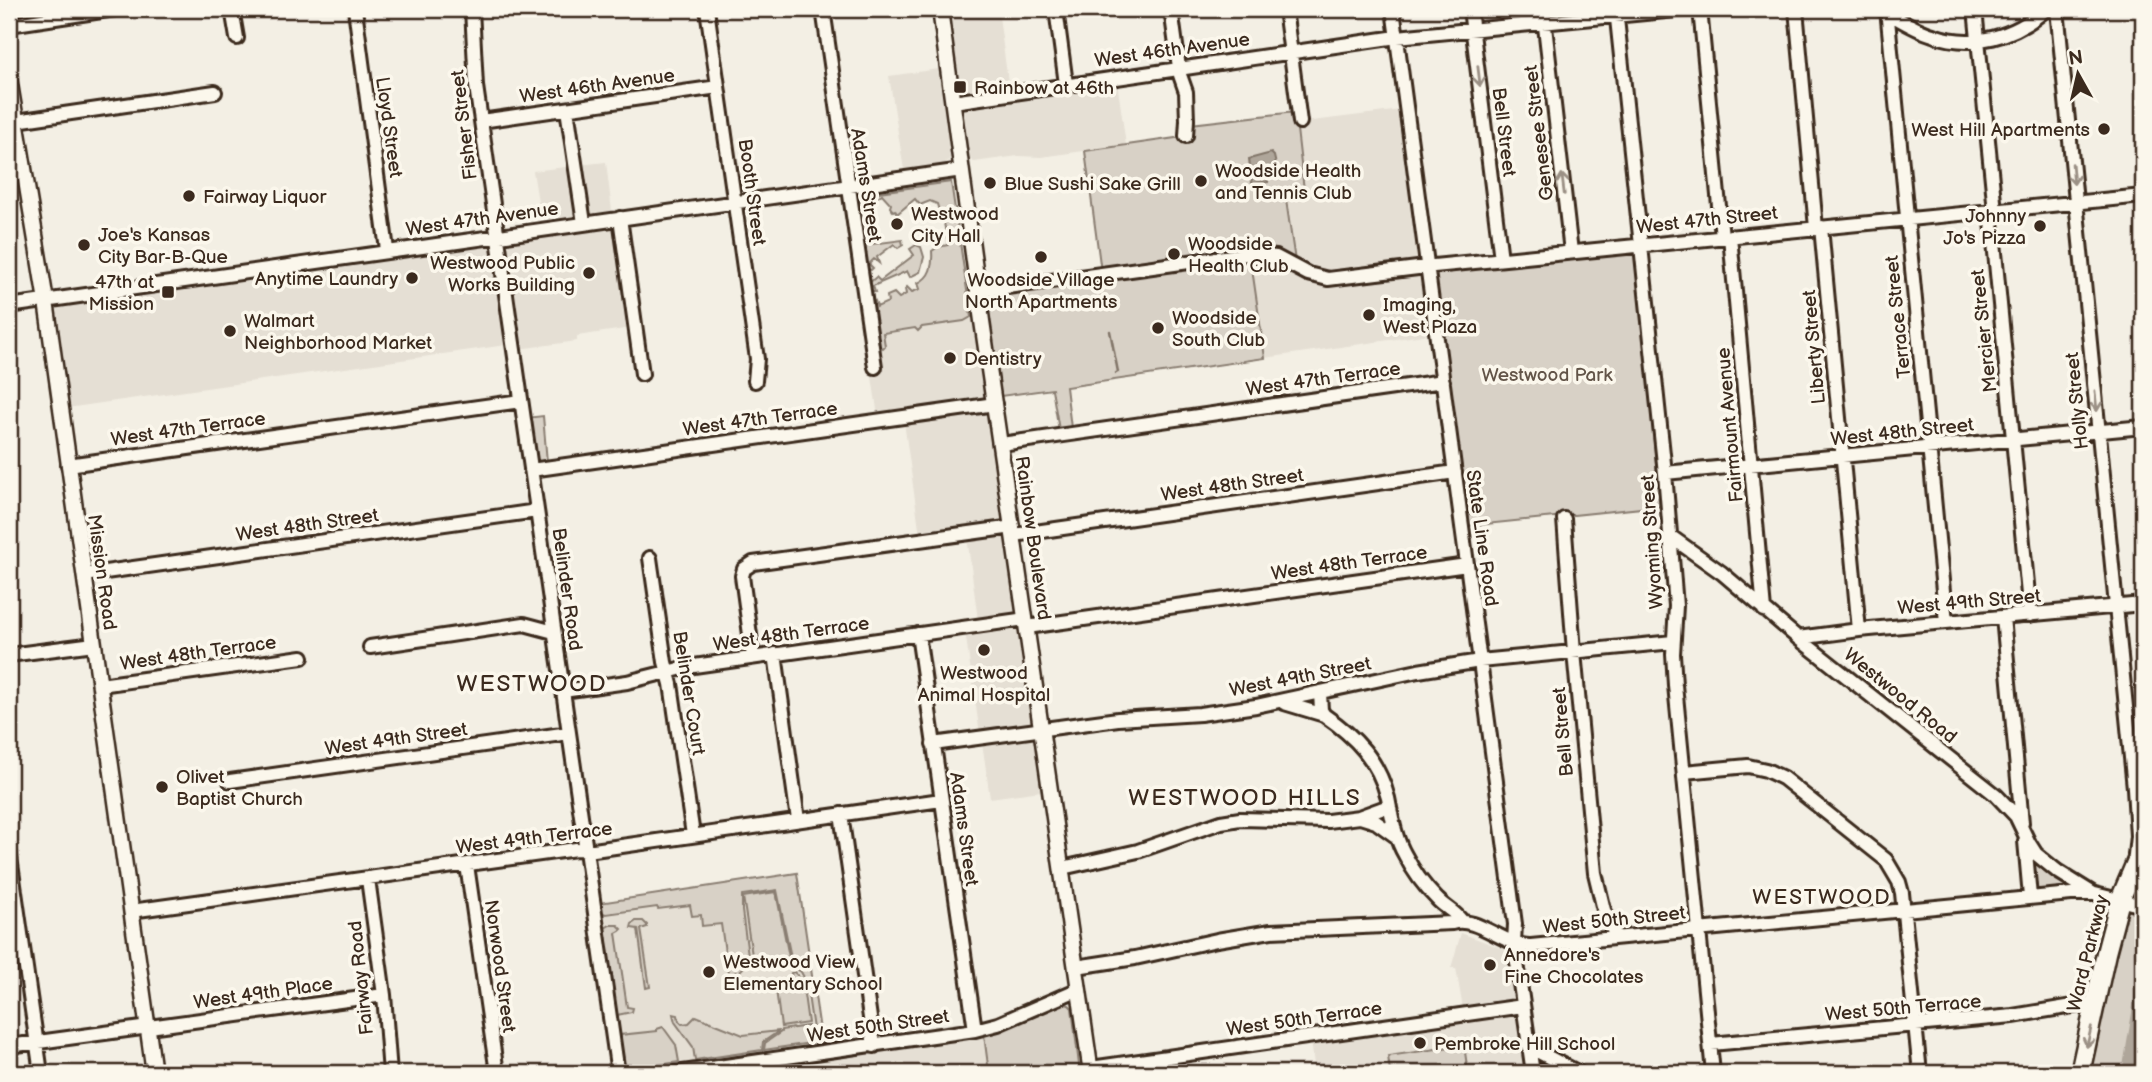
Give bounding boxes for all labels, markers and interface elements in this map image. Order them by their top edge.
street label: West 46th Avenue [1093,28,1251,73]
north arrow [2044,38,2114,108]
text: N [2067,46,2085,71]
street label: West 46th Avenue [518,64,676,109]
street label: Genesee Street [1520,64,1559,202]
one-way arrow [1472,65,1485,87]
street label: Fisher Street [446,68,483,181]
street label: Lloyd Street [370,75,407,179]
place label: Rainbow at 46th [974,77,1114,100]
marker: Rainbow at 46th [952,79,968,95]
street label: Bell Street [1487,86,1520,178]
place label: West Hill Apartments [1911,119,2090,142]
marker: West Hill Apartments [2096,121,2112,137]
street label: Adams Street [845,127,886,244]
street label: Booth Street [733,137,770,247]
place label: Woodside Health and Tennis Club [1215,160,1361,205]
one-way arrow [2067,162,2080,185]
place label: Blue Sushi Sake Grill [1004,173,1181,196]
marker: Woodside Health and Tennis Club [1193,173,1209,189]
one-way arrow [1557,173,1570,196]
marker: Blue Sushi Sake Grill [982,175,998,191]
place label: Fairway Liquor [203,186,328,209]
marker: Fairway Liquor [181,188,197,204]
street label: West 47th Avenue [404,197,560,242]
street label: West 47th Street [1635,202,1779,239]
place label: Westwood City Hall [911,203,999,248]
place label: Johnny Jo's Pizza [1943,205,2026,250]
marker: Westwood City Hall [889,216,905,232]
marker: Johnny Jo's Pizza [2032,218,2048,234]
place label: Joe's Kansas City Bar-B-Que [98,224,228,269]
place label: Woodside Health Club [1188,233,1289,278]
marker: Joe's Kansas City Bar-B-Que [76,237,92,253]
marker: Woodside Health Club [1166,246,1182,262]
marker: Woodside Village North Apartments [1033,249,1049,265]
place label: Westwood Public Works Building [430,252,575,297]
street label: Terrace Street [1881,254,1916,379]
marker: Westwood Public Works Building [581,265,597,281]
place label: Anytime Laundry [255,268,398,291]
street label: Mercier Street [1967,268,2002,394]
place label: Woodside Village North Apartments [965,269,1117,314]
marker: Anytime Laundry [404,270,420,286]
place label: 47th at Mission [88,271,154,316]
marker: 47th at Mission [160,284,176,300]
street label: Liberty Street [1798,289,1831,405]
place label: Imaging, West Plaza [1383,294,1477,339]
place label: Woodside South Club [1172,307,1265,352]
marker: Imaging, West Plaza [1361,307,1377,323]
place label: Walmart Neighborhood Market [244,310,432,355]
marker: Woodside South Club [1150,320,1166,336]
marker: Walmart Neighborhood Market [222,323,238,339]
street label: Fairmount Avenue [1712,347,1749,503]
place label: Dentistry [964,348,1042,371]
marker: Dentistry [942,350,958,366]
street label: Holly Street [2061,351,2094,450]
street label: West 47th Terrace [1244,357,1402,402]
park label: Westwood Park [1481,364,1613,387]
one-way arrow [2089,389,2102,411]
street label: West 47th Terrace [681,397,839,442]
street label: West 47th Terrace [109,407,267,452]
street label: West 48th Street [1829,414,1975,451]
street label: Rainbow Boulevard [1010,455,1055,622]
street label: West 48th Street [1159,464,1305,507]
street label: State Line Road [1461,468,1502,608]
street label: Wyoming Street [1636,474,1669,610]
street label: West 48th Street [234,504,380,547]
street label: Mission Road [82,513,121,632]
street label: Belinder Road [547,526,587,652]
street label: West 48th Terrace [1270,541,1429,586]
street label: West 49th Street [1897,585,2042,620]
street label: West 48th Terrace [712,612,871,657]
street label: Belinder Court [667,629,710,757]
street label: West 48th Terrace [119,631,278,676]
marker: Westwood Animal Hospital [976,642,992,658]
street label: Westwood Road [1839,644,1961,749]
street label: West 49th Street [1228,652,1373,702]
place label: Westwood Animal Hospital [918,662,1050,707]
district label: WESTWOOD [456,670,608,698]
street label: Bell Street [1548,686,1579,778]
street label: West 49th Street [323,718,469,761]
place label: Olivet Baptist Church [176,766,303,811]
street label: Adams Street [944,771,983,888]
marker: Olivet Baptist Church [154,779,170,795]
district label: WESTWOOD HILLS [1128,784,1362,812]
street label: West 49th Terrace [455,817,614,860]
district label: WESTWOOD [1752,885,1892,910]
street label: Ward Parkway [2063,892,2114,1014]
street label: Norwood Street [479,898,520,1034]
street label: West 50th Street [1542,902,1687,939]
street label: Fairway Road [344,920,379,1036]
place label: Annedore's Fine Chocolates [1504,944,1643,989]
place label: Westwood View Elementary School [723,951,882,996]
marker: Annedore's Fine Chocolates [1482,957,1498,973]
marker: Westwood View Elementary School [701,964,717,980]
street label: West 49th Place [192,972,334,1015]
street label: West 50th Terrace [1824,990,1982,1027]
street label: West 50th Terrace [1225,997,1384,1042]
street label: West 50th Street [806,1005,951,1048]
one-way arrow [2081,1025,2095,1048]
place label: Pembroke Hill School [1434,1033,1615,1056]
marker: Pembroke Hill School [1412,1035,1428,1051]

